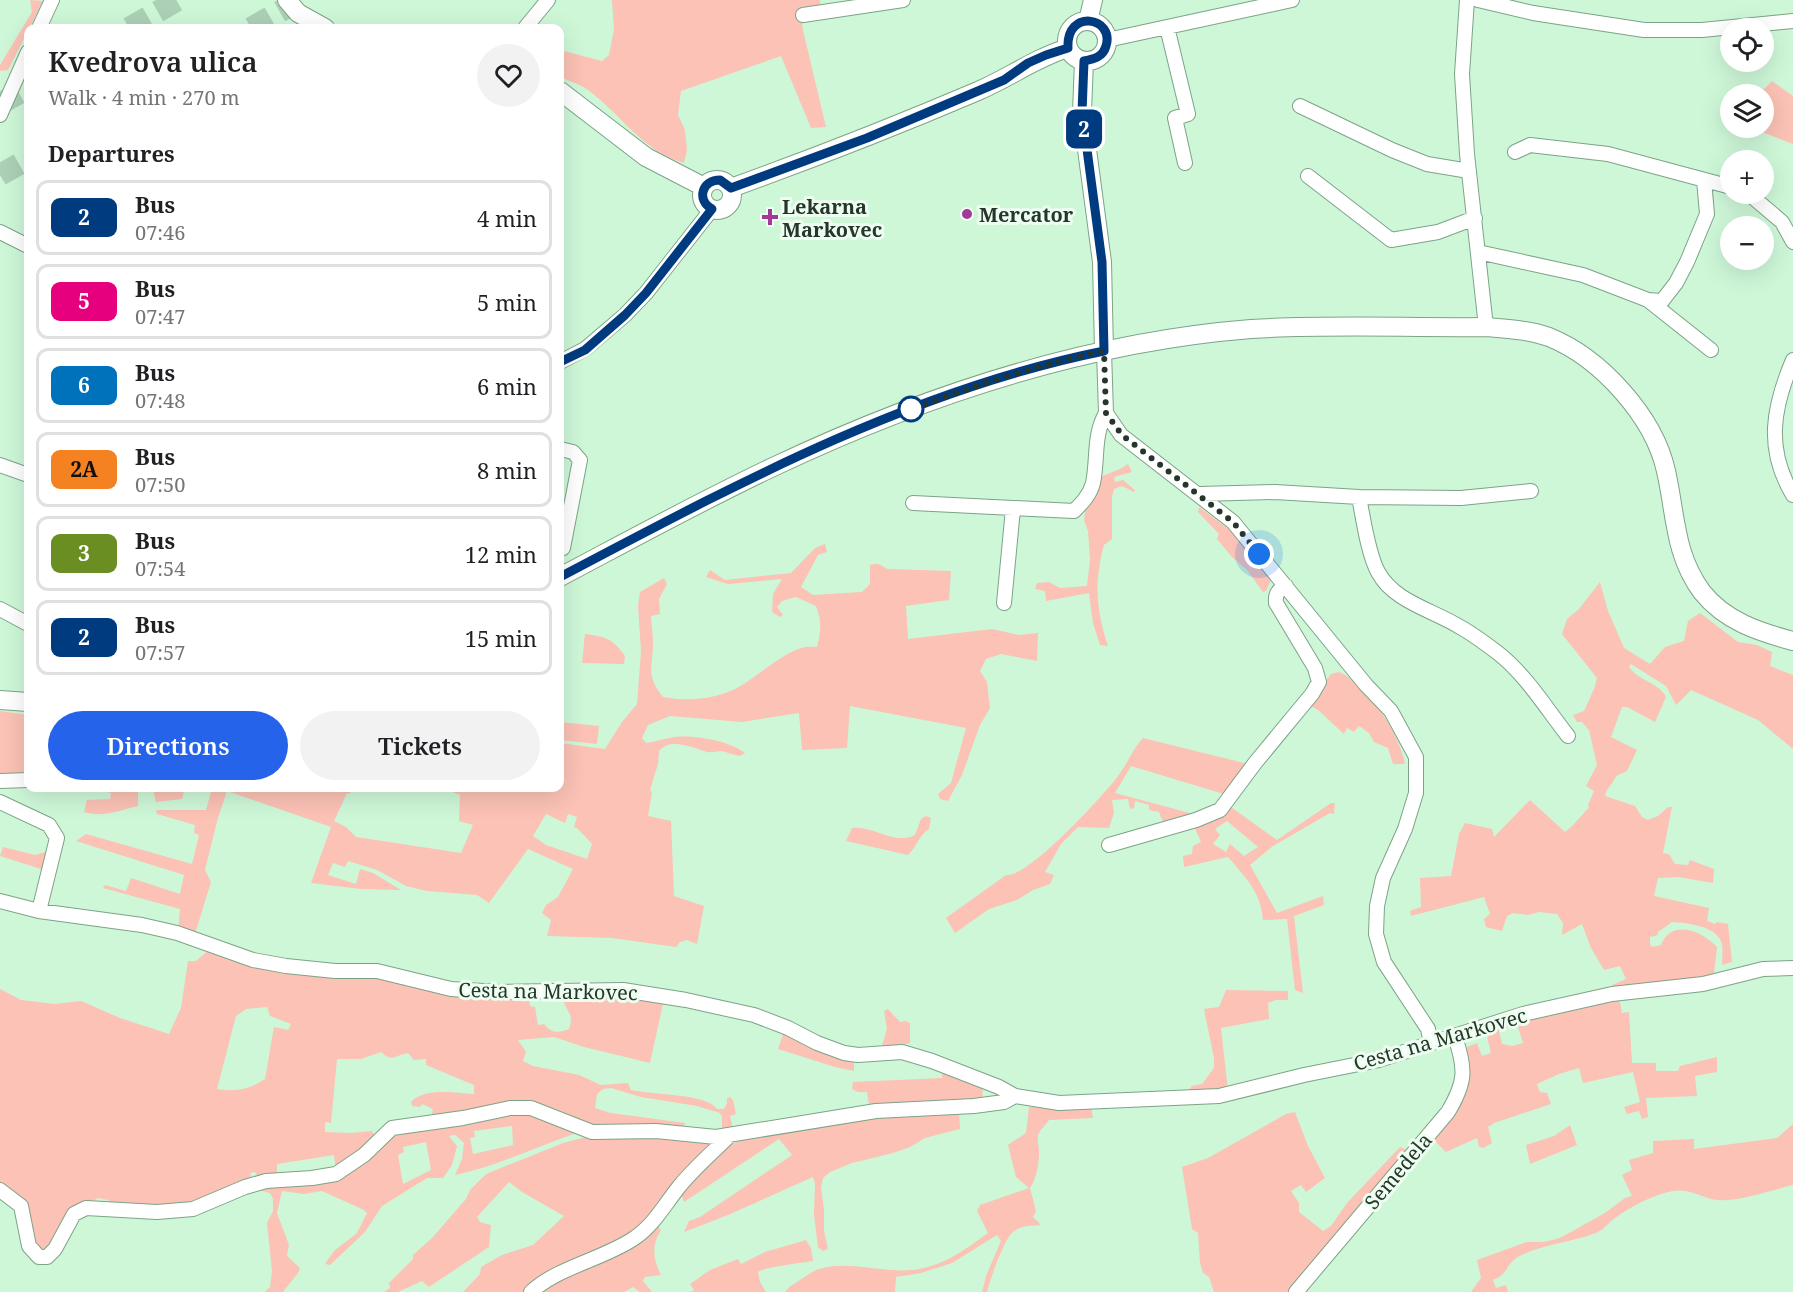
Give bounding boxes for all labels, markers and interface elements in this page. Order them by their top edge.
map controls [1720,18,1774,270]
button: locate [1720,18,1774,72]
text: Kvedrova ulica [48,42,258,80]
button: heart [477,44,540,107]
text: Walk · 4 min · 270 m [48,84,240,111]
button: layers [1720,84,1774,138]
line badge: 2 [1064,110,1104,148]
text: 2 [1078,115,1090,143]
text: Departures [48,138,175,168]
button: + [1720,150,1774,204]
text: Bus [135,189,175,219]
place label: Lekarna Markovec [782,193,882,243]
place label: Mercator [979,201,1074,228]
text: 2 [78,203,90,231]
text: 4 min [477,203,537,233]
marker: Mercator [960,207,974,221]
marker: Lekarna Markovec [763,210,777,224]
button: − [1720,216,1774,270]
text: 07:46 [135,219,185,246]
text: Bus [135,273,175,303]
text: 5 [78,287,90,315]
text: 5 min [477,287,537,317]
text: 07:47 [135,303,185,330]
text: Bus [135,357,175,387]
text: 6 [78,371,90,399]
text: 6 min [477,371,537,401]
text: 07:48 [135,387,185,414]
unlabelled marker [898,396,924,422]
text: Bus [135,441,175,471]
text: 2A [70,455,98,483]
text: 8 min [477,455,537,485]
text: 07:50 [135,471,185,498]
text: Bus [135,525,175,555]
text: 3 [78,539,90,567]
text: 12 min [465,539,537,569]
your location [1244,539,1274,569]
text: 07:54 [135,555,185,582]
text: Bus [135,609,175,639]
text: 2 [78,623,90,651]
text: 15 min [465,623,537,653]
text: 07:57 [135,639,185,666]
button: Directions [48,711,288,780]
button: Tickets [300,711,540,780]
street label: Cesta na Markovec [458,976,638,1006]
street label: Cesta na Markovec [1350,1001,1530,1077]
street label: Semedela [1358,1127,1438,1215]

